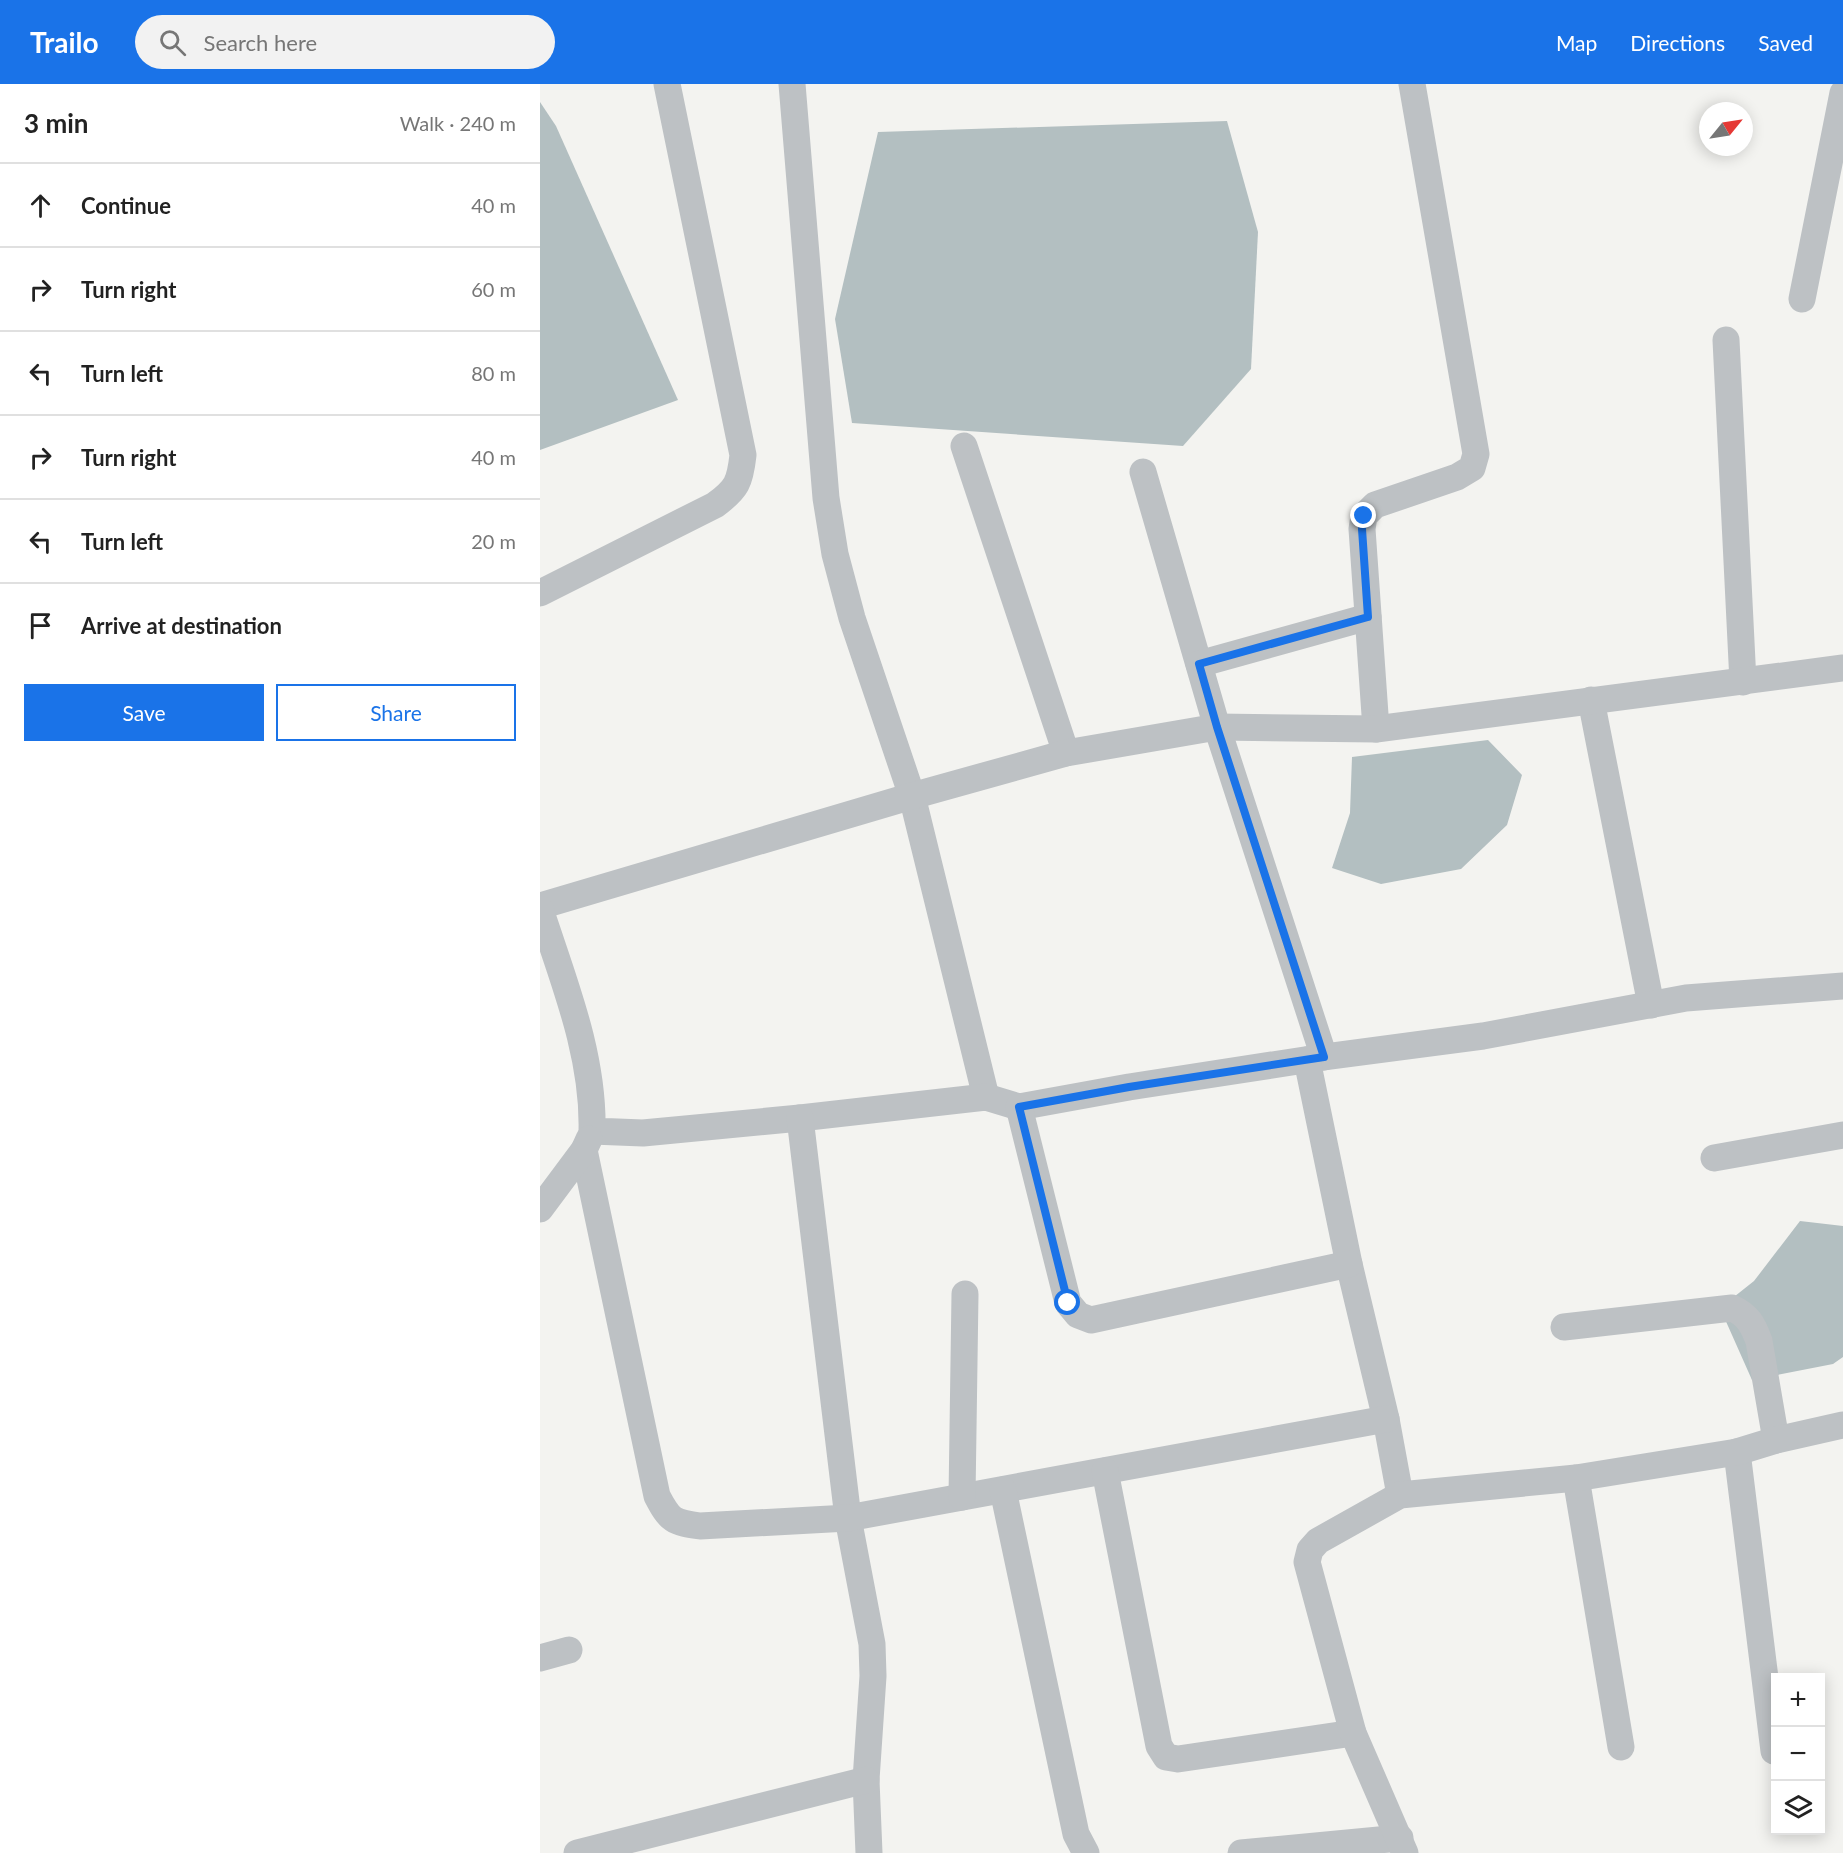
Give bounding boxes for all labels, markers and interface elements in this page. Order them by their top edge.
search box [135,15,555,69]
text: Trailo [30,25,99,59]
icon: search [156,26,189,59]
text: Search here [204,29,317,56]
text: Map [1556,30,1597,55]
text: Directions [1630,30,1725,55]
text: Saved [1758,30,1813,55]
north arrow [1699,102,1753,156]
text: 3 min [24,107,88,139]
text: Walk · 240 m [400,111,516,135]
icon: ahead [24,189,57,222]
text: Continue [81,192,171,219]
text: 40 m [471,193,516,217]
icon: right [24,273,57,306]
text: Turn right [81,276,176,303]
text: 60 m [471,277,516,301]
icon: left [24,357,57,390]
text: Turn left [81,360,163,387]
text: 80 m [471,361,516,385]
icon: right [24,441,57,474]
text: Turn right [81,444,176,471]
text: 40 m [471,445,516,469]
route end [1350,502,1376,528]
icon: left [24,525,57,558]
text: Turn left [81,528,163,555]
text: 20 m [471,529,516,553]
icon: arrive [24,609,57,642]
text: Arrive at destination [81,612,282,639]
button: Save [24,684,264,741]
button: Share [276,684,516,741]
route start [1054,1289,1080,1315]
map controls [1771,1673,1825,1835]
button: + [1771,1673,1825,1727]
button: − [1771,1727,1825,1781]
button: layers [1771,1781,1825,1835]

